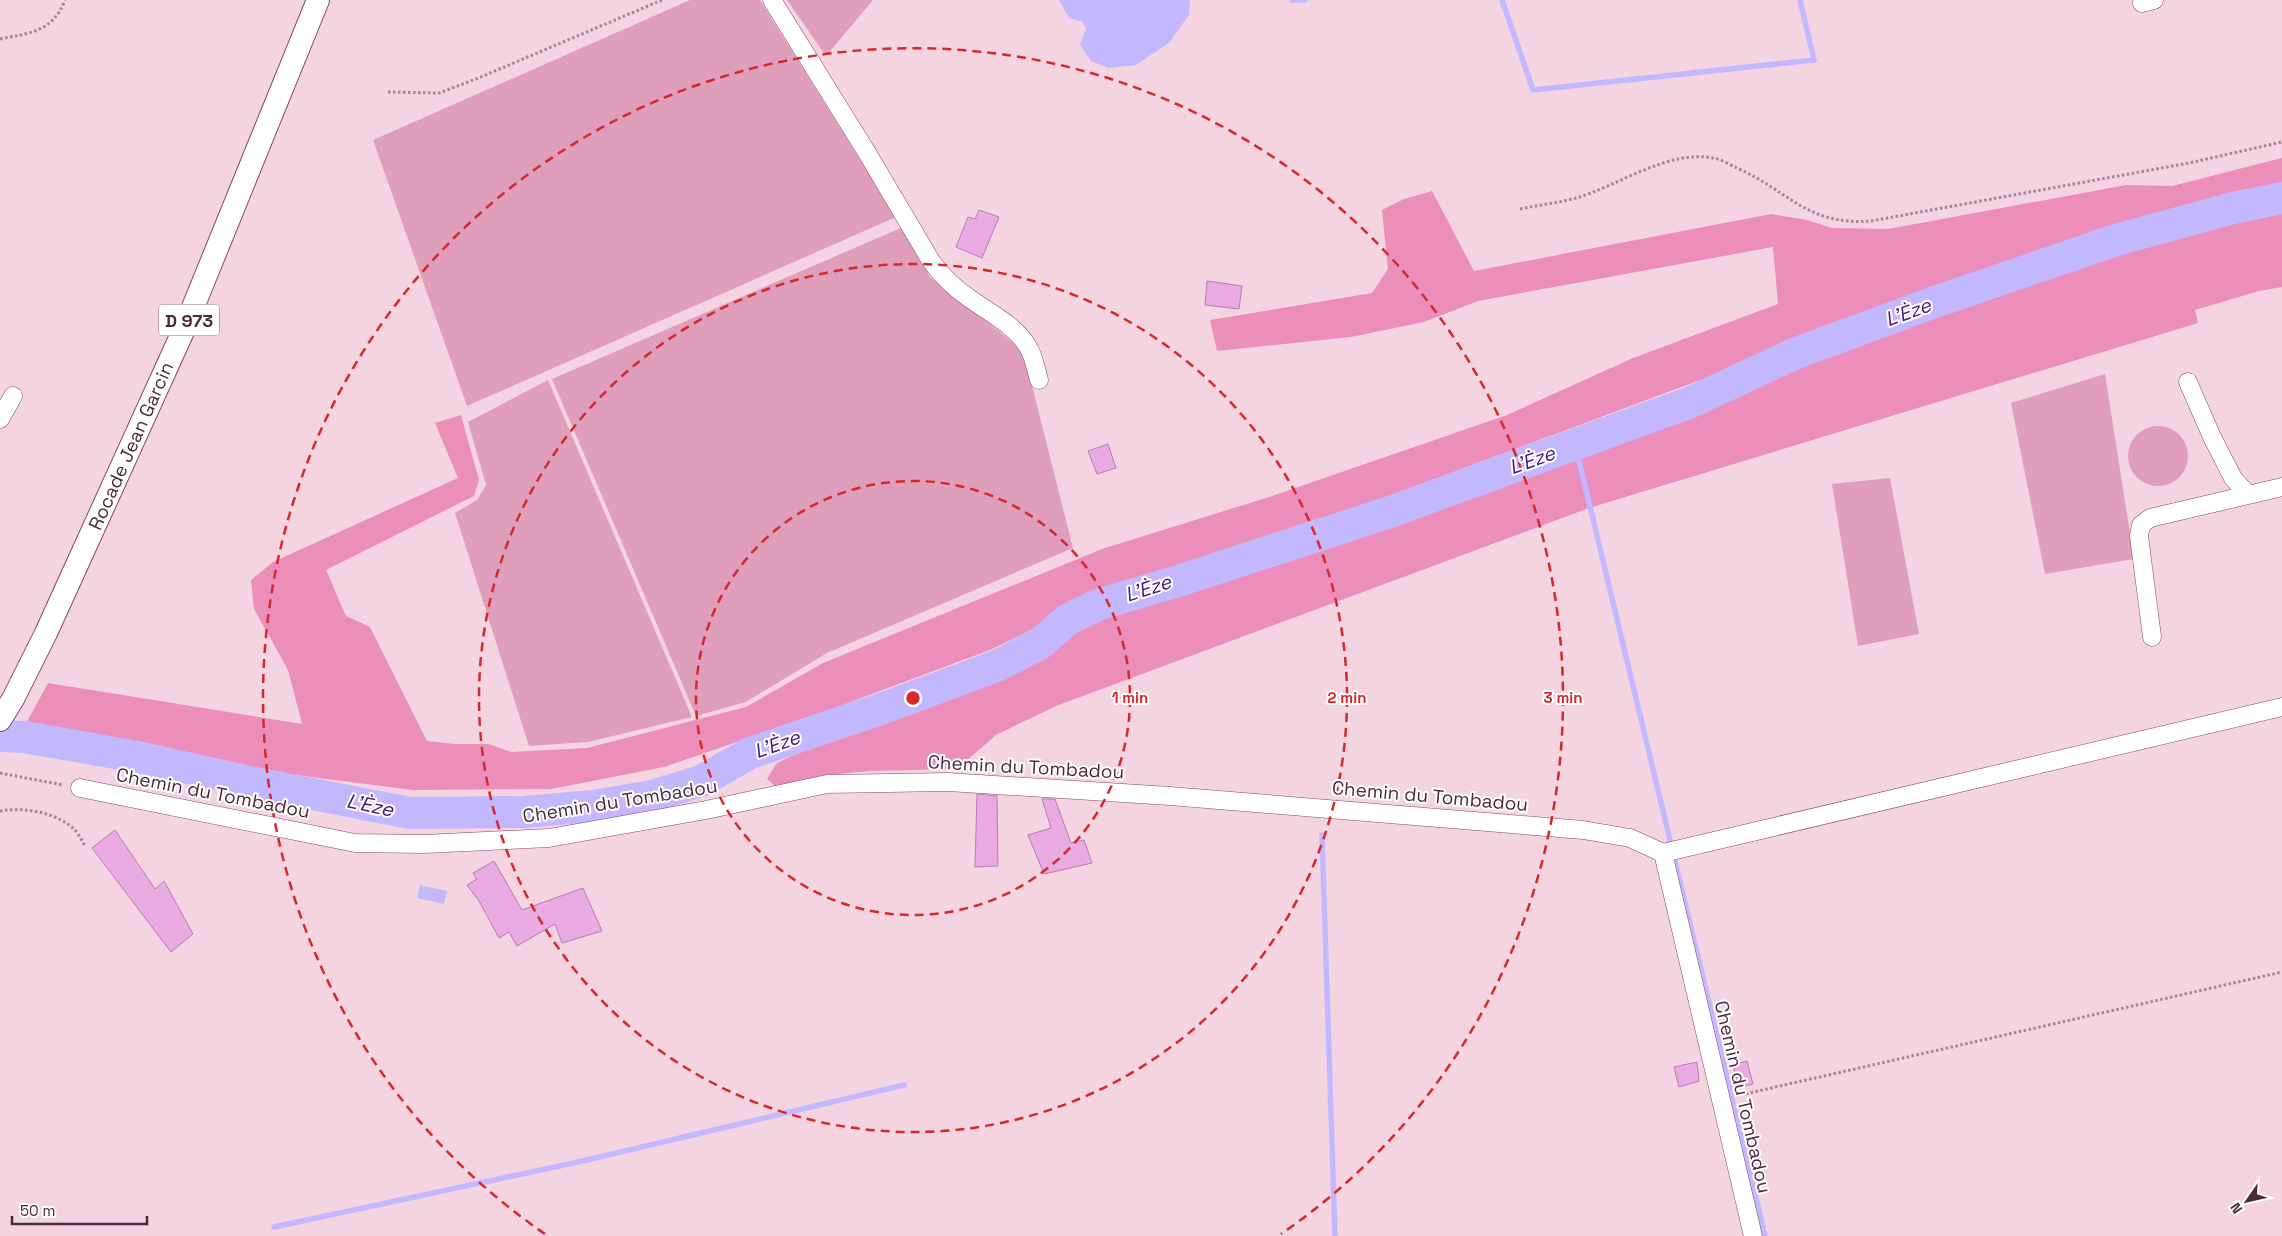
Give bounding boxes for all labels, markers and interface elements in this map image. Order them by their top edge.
water label: L'Èze [1881,291,1936,332]
road number: D 973 [159,304,219,336]
street label: Rocade Jean Garcin [83,358,179,534]
water label: L'Èze [1505,439,1560,480]
water label: L'Èze [1122,568,1175,608]
text: 1 min [1112,688,1148,707]
text: 2 min [1328,688,1366,707]
text: 3 min [1544,688,1582,707]
centre of rings [904,689,922,707]
water label: L'Èze [750,723,805,764]
street label: Chemin du Tombadou [927,749,1125,785]
street label: Chemin du Tombadou [114,762,312,824]
street label: Chemin du Tombadou [521,773,719,829]
street label: Chemin du Tombadou [1331,775,1529,817]
water label: L'Èze [344,787,397,823]
street label: Chemin du Tombadou [1709,998,1777,1196]
north arrow [2222,1176,2272,1226]
scale bar [12,1194,148,1226]
text: N [2226,1199,2246,1217]
text: 50 m [20,1201,55,1220]

